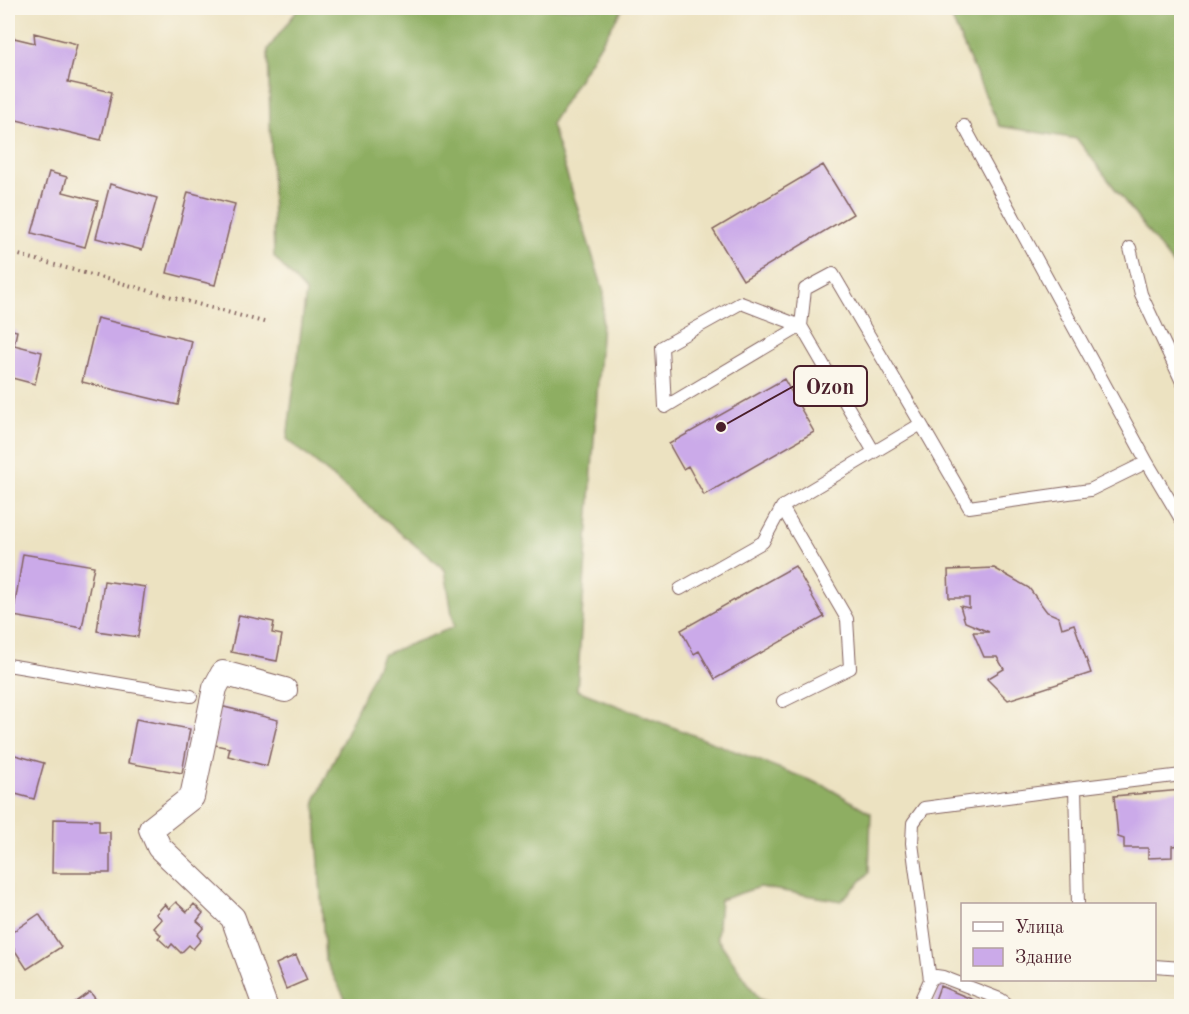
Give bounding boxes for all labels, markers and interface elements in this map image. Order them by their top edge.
callout: Ozon [794,366,867,406]
text: Ozon [805,377,855,399]
legend [961,903,1156,981]
text: Улица [1015,919,1064,937]
text: Здание [1015,949,1072,967]

